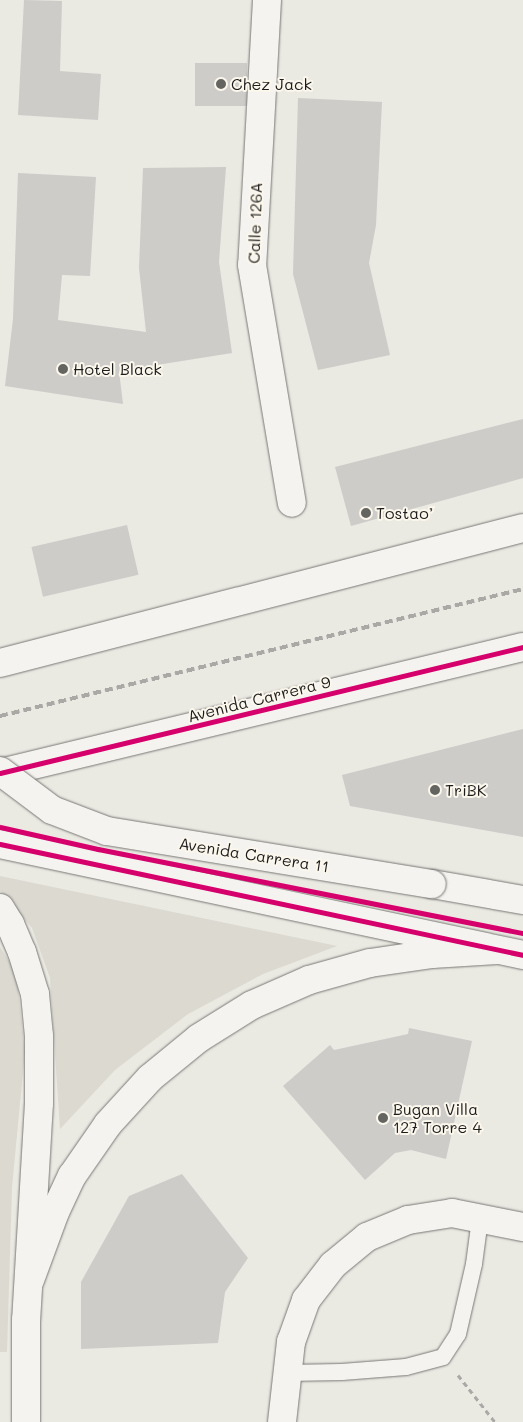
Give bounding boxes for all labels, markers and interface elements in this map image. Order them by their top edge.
place label: Chez Jack [231,74,312,94]
marker: Chez Jack [215,78,227,90]
street label: Calle 126A [244,182,266,264]
place label: Hotel Black [73,359,162,379]
marker: Hotel Black [57,363,69,375]
place label: Tostao’ [376,503,433,523]
marker: Tostao’ [360,507,372,519]
street label: Avenida Carrera 9 [185,672,333,726]
place label: TriBK [445,780,486,800]
marker: TriBK [429,784,441,796]
street label: Avenida Carrera 11 [178,834,330,876]
place label: Bugan Villa 127 Torre 4 [393,1099,482,1137]
marker: Bugan Villa 127 Torre 4 [377,1112,389,1124]

